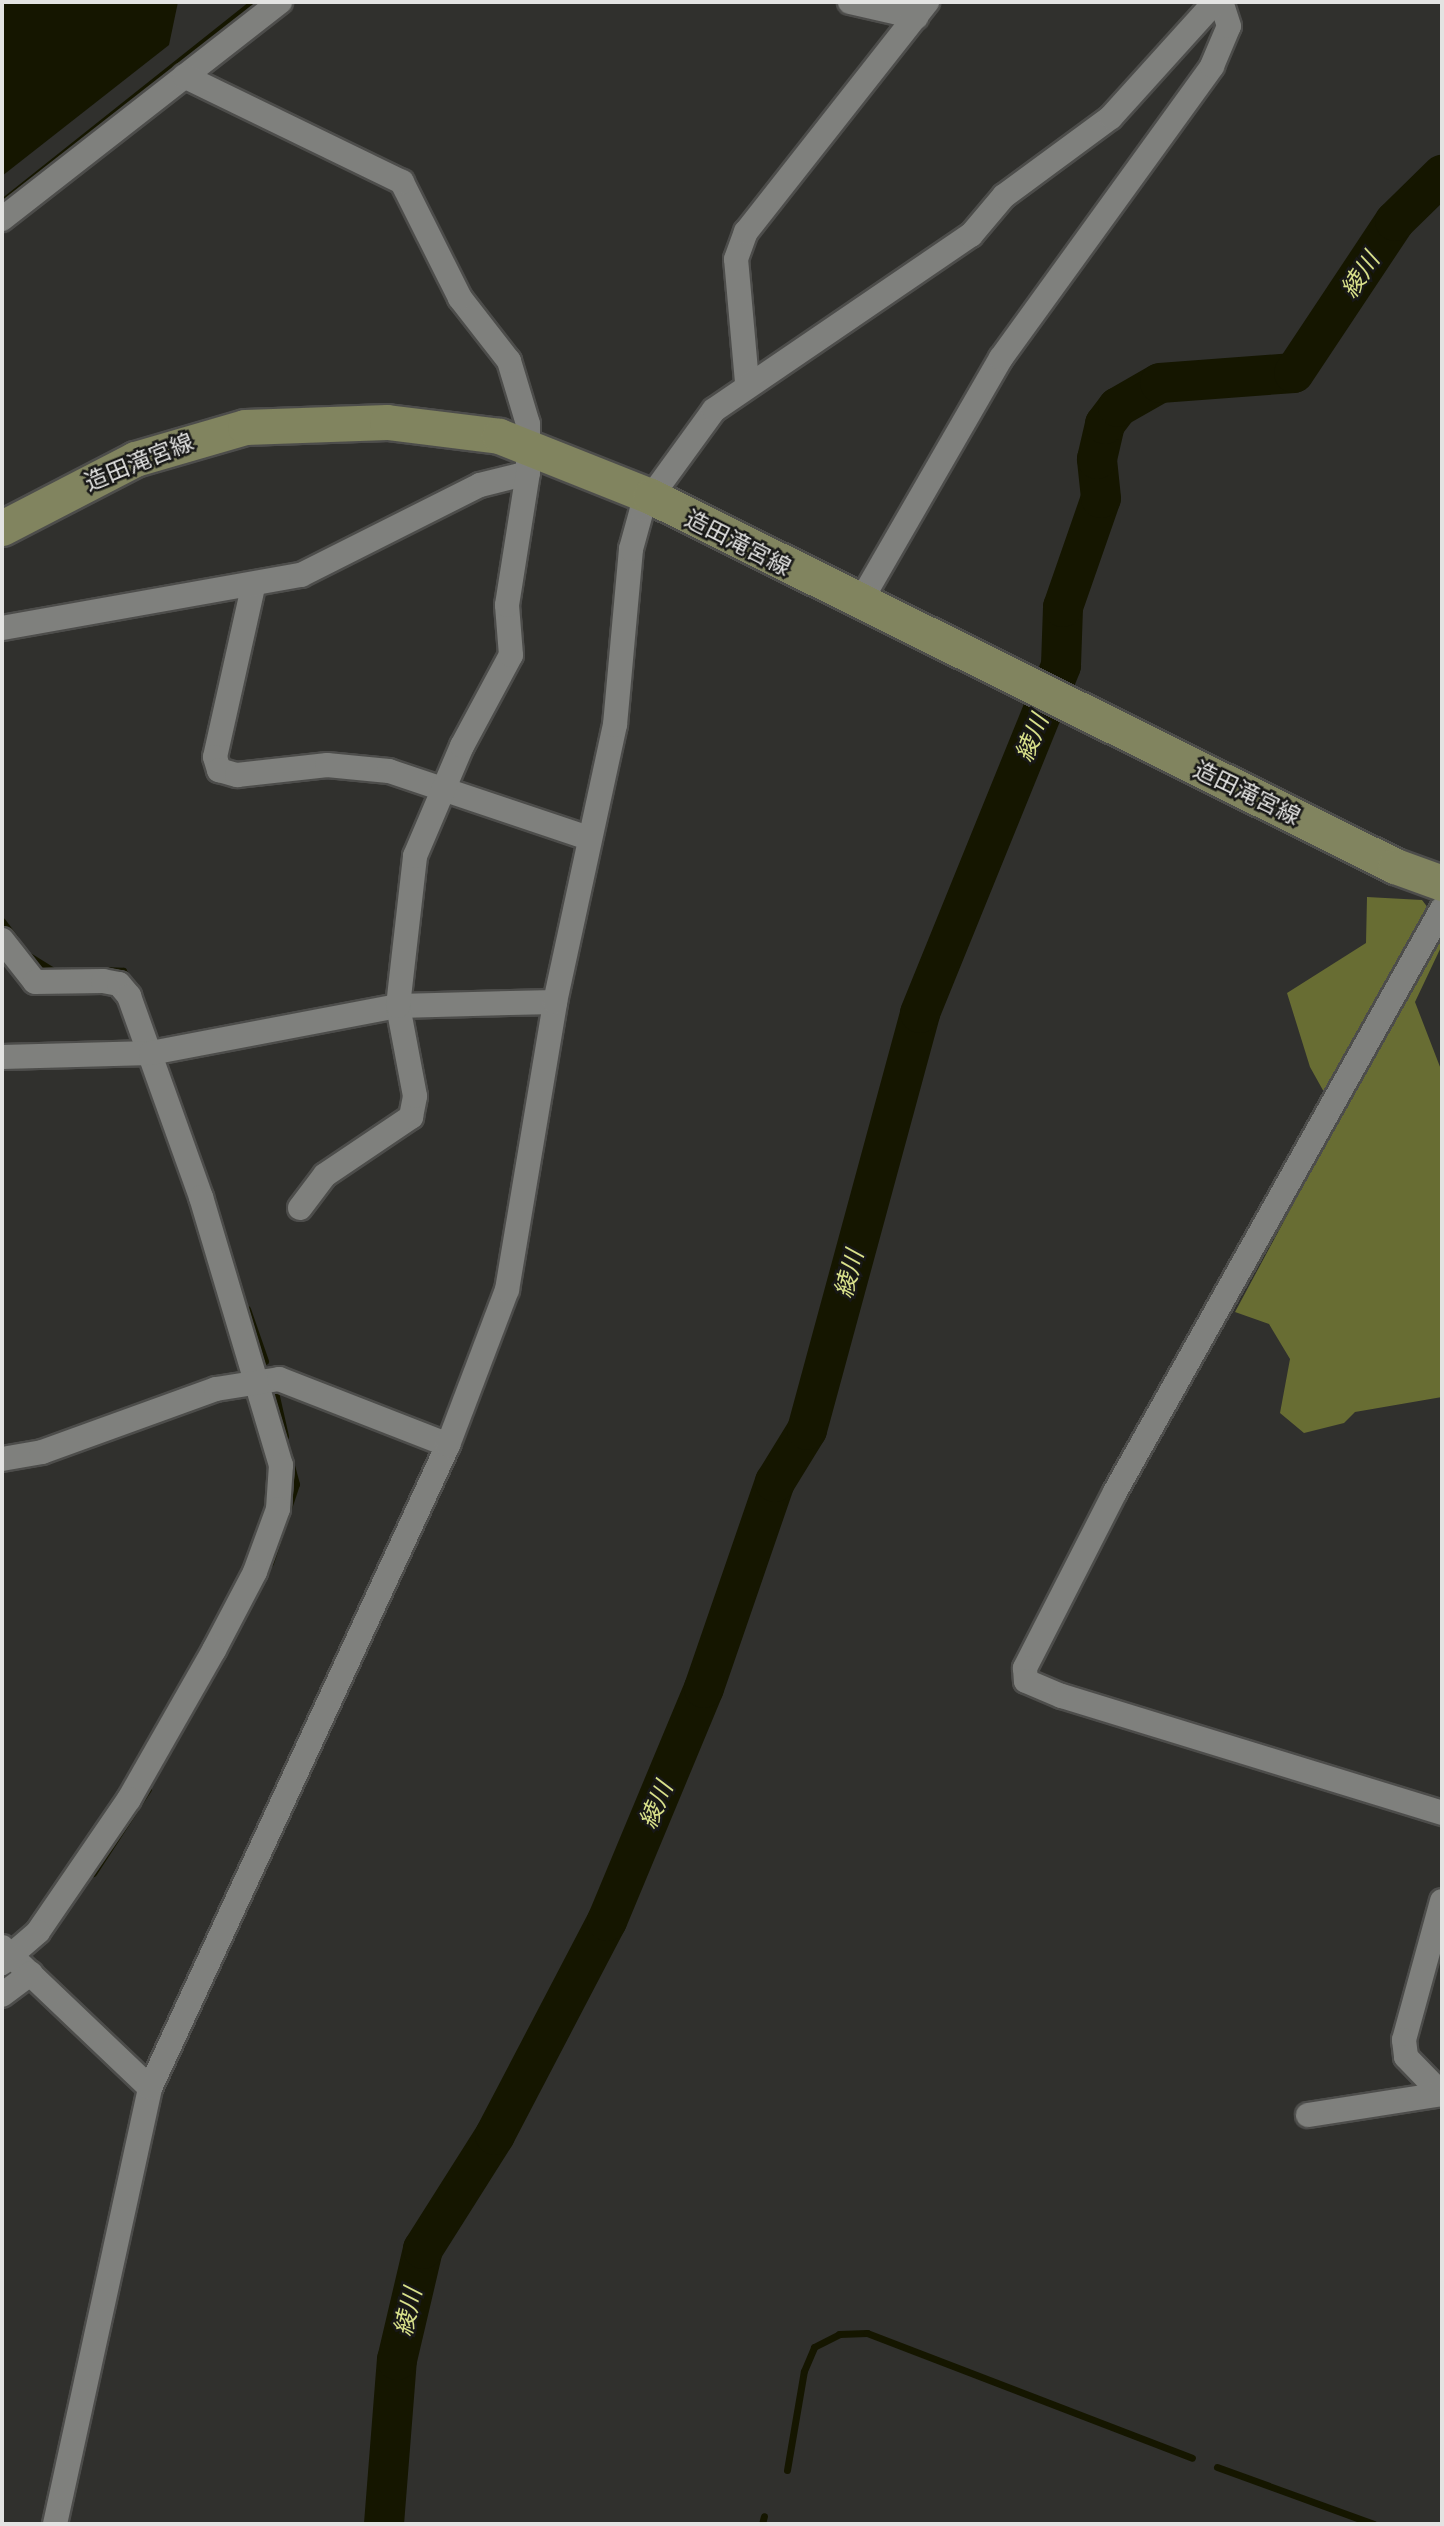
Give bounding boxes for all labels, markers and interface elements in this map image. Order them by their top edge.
water label: 綾川 [1335,247,1385,303]
street label: 造田滝宮線 [81,428,197,496]
street label: 造田滝宮線 [681,505,795,581]
water label: 綾川 [1010,710,1054,766]
street label: 造田滝宮線 [1189,755,1305,831]
water label: 綾川 [829,1247,869,1301]
water label: 綾川 [633,1777,679,1833]
water label: 綾川 [389,2285,427,2339]

